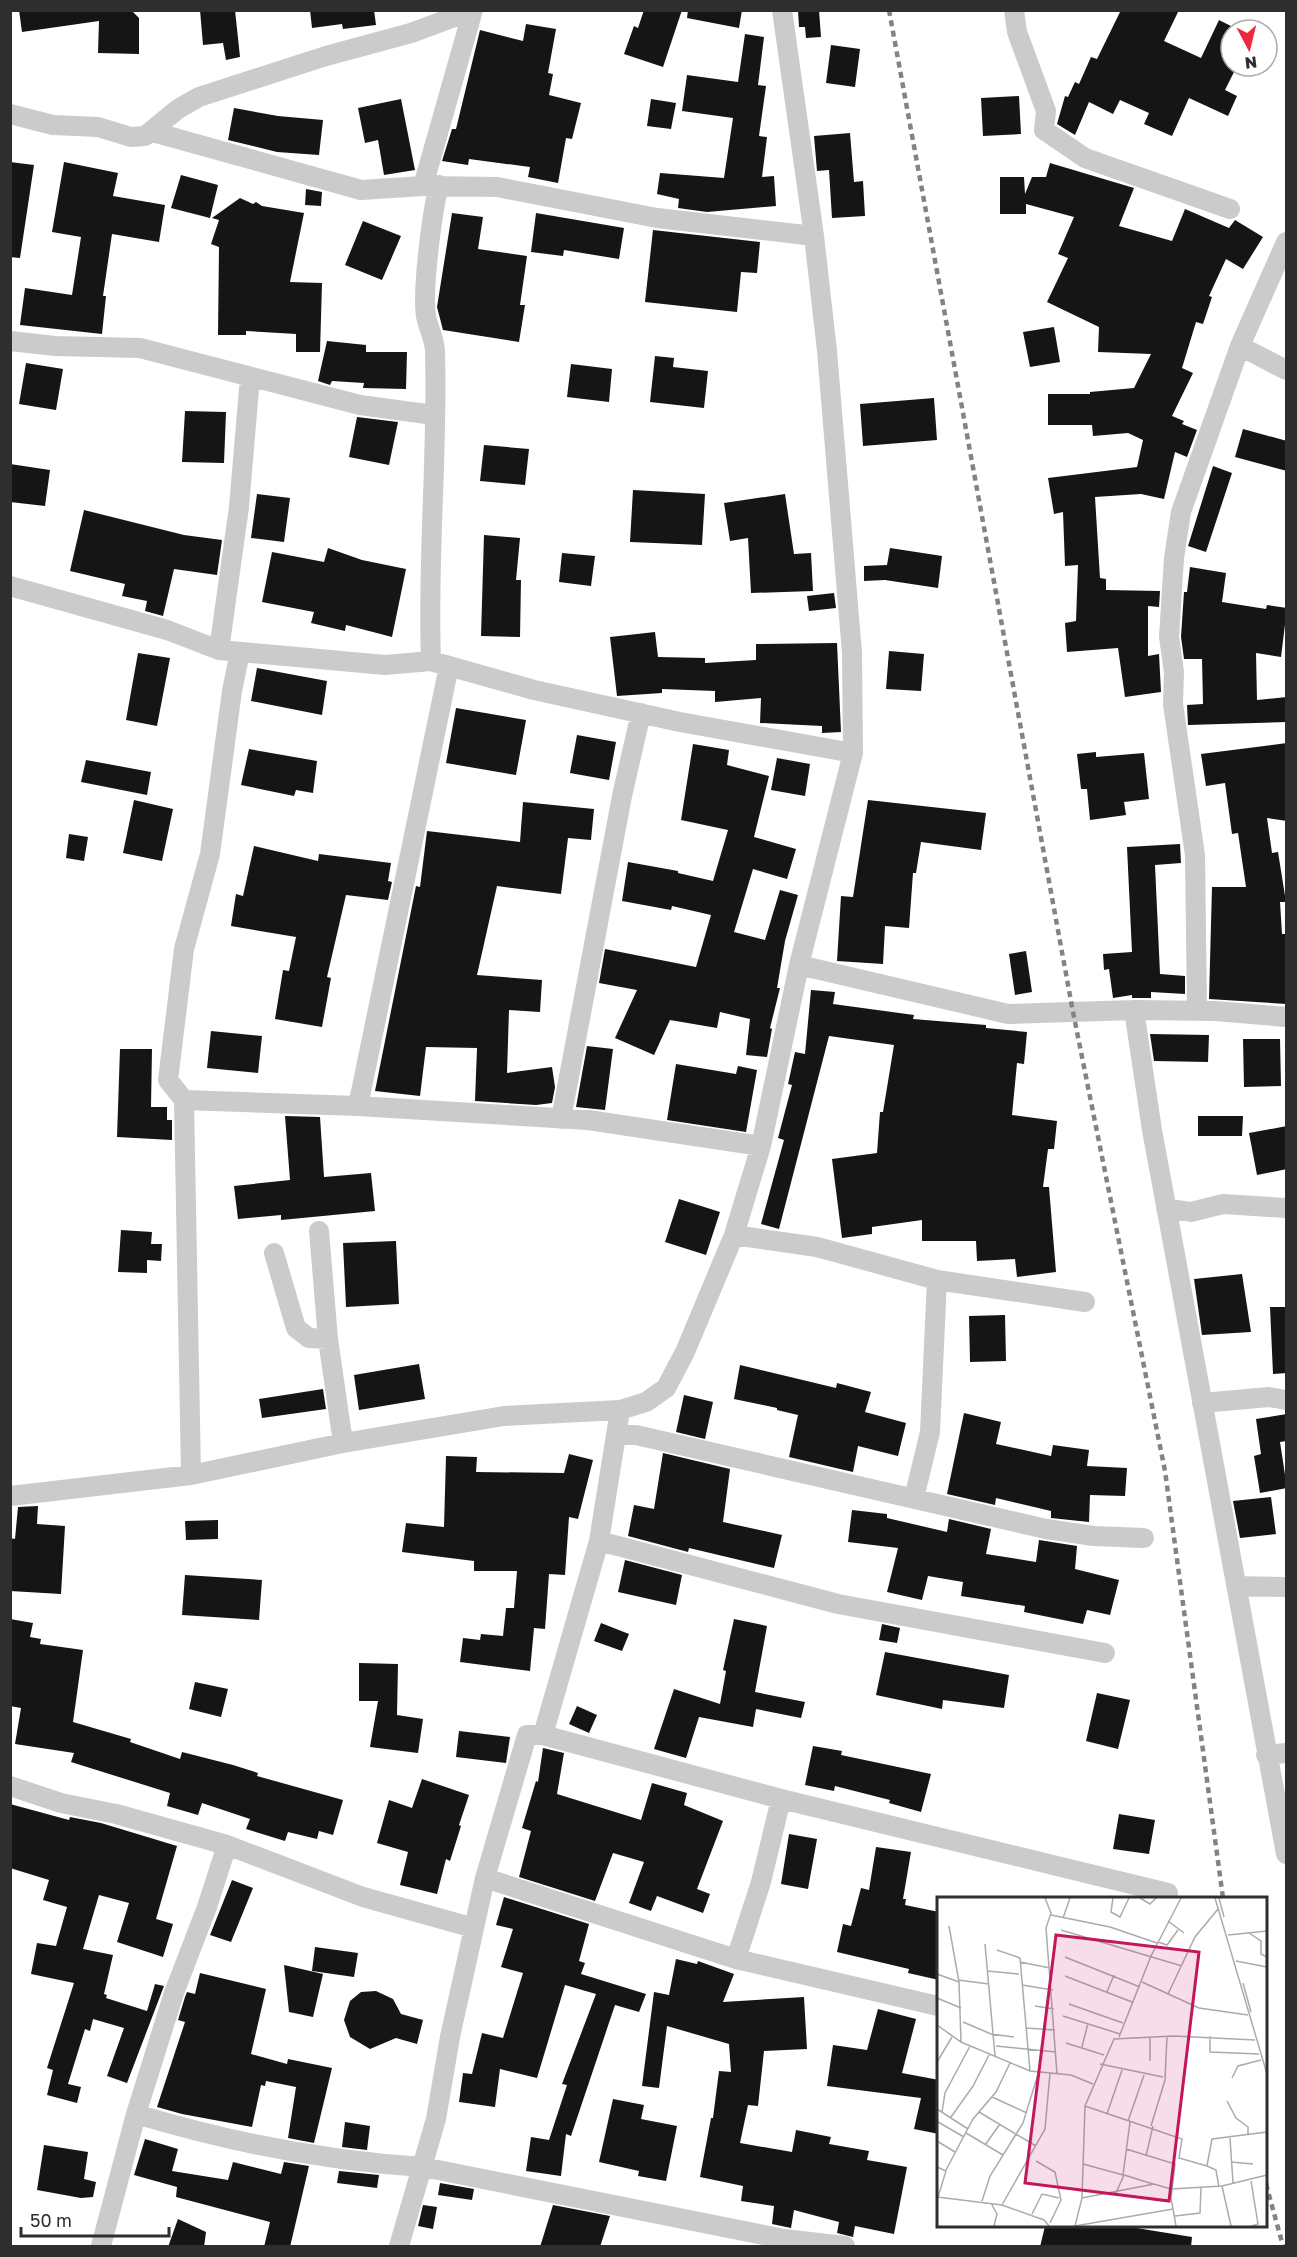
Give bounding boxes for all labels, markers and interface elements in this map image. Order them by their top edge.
north arrow [1219,18,1279,78]
text: N [1244,52,1258,74]
inset map [937,1897,1267,2227]
scale bar [21,2200,170,2238]
text: 50 m [30,2209,72,2231]

